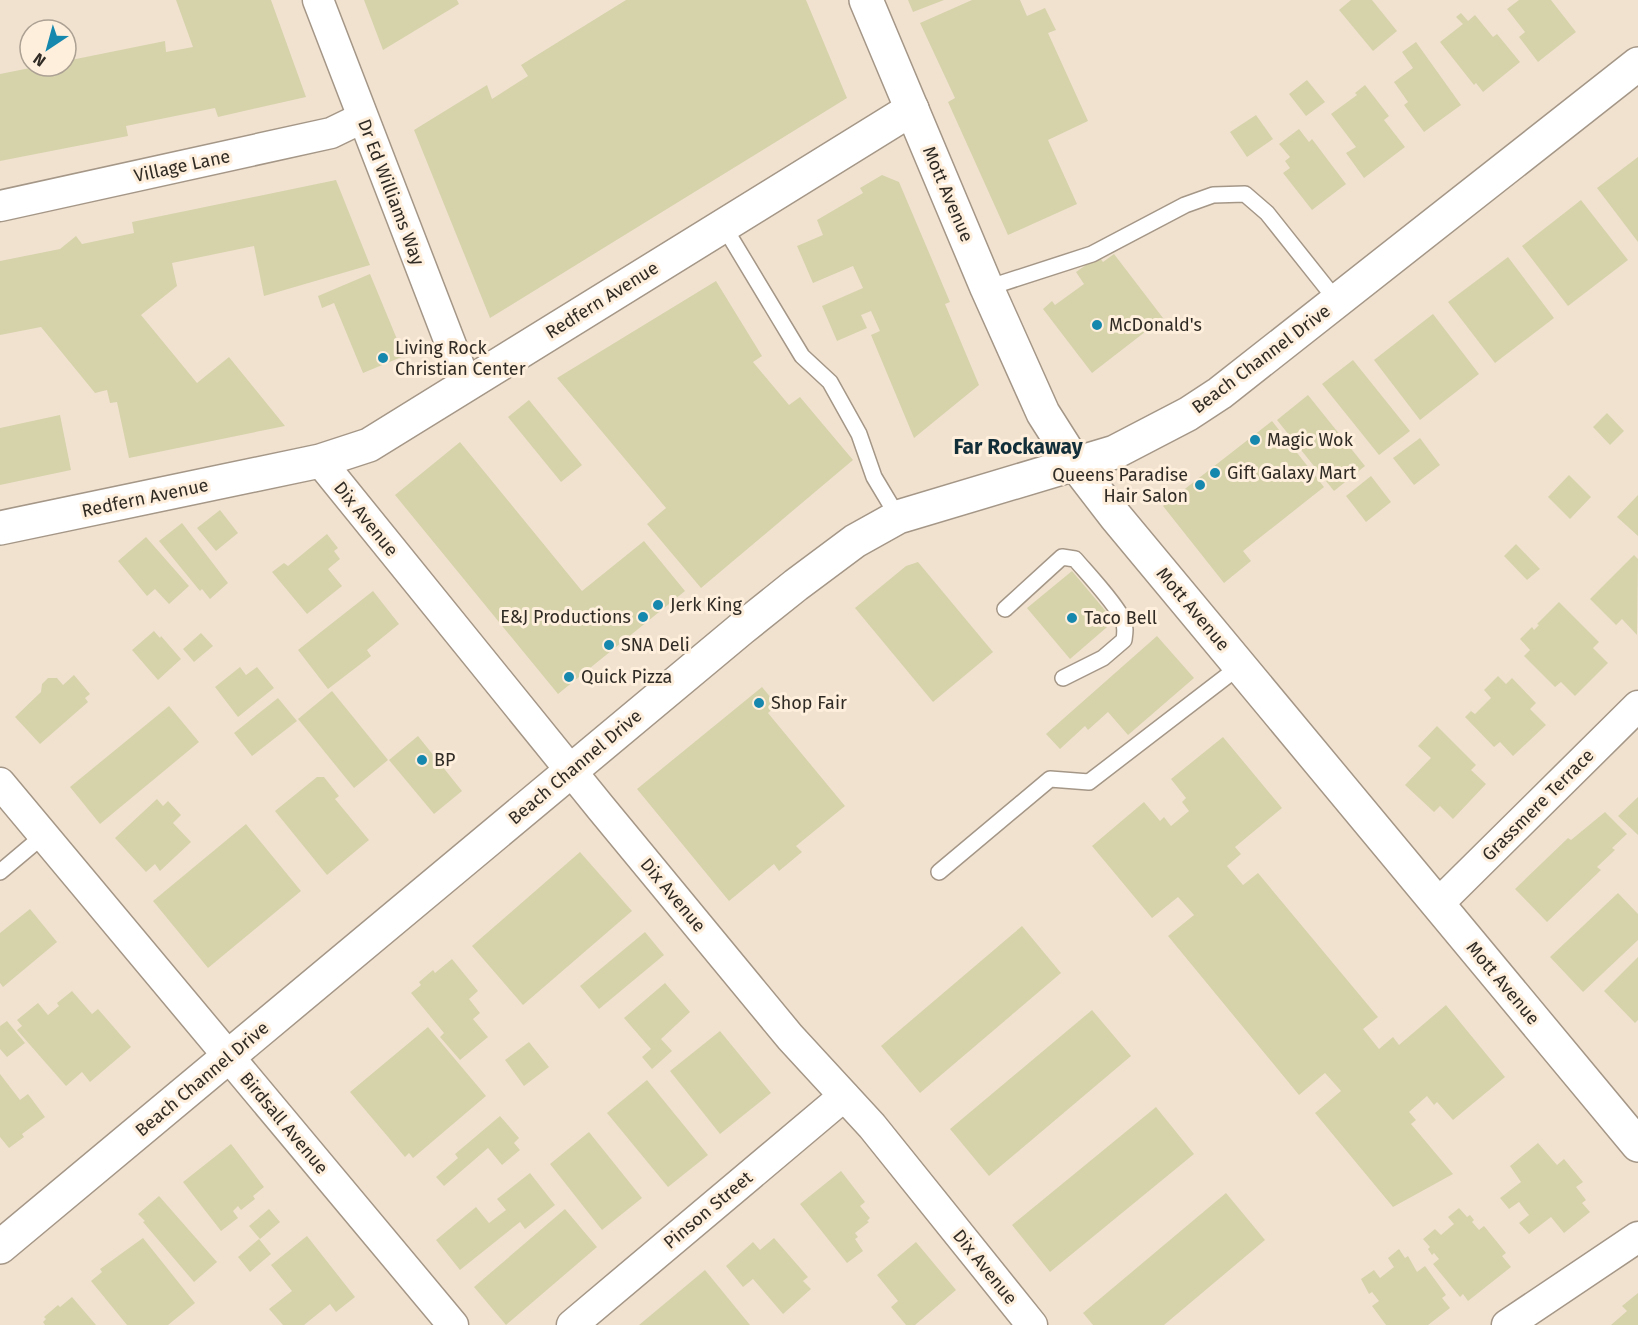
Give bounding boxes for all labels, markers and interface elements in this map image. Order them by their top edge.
north arrow [18,18,78,78]
text: N [30,49,49,71]
street label: Dr Ed Williams Way [353,116,429,268]
street label: Mott Avenue [918,143,978,245]
street label: Village Lane [132,145,232,187]
street label: Redfern Avenue [542,257,662,343]
street label: Beach Channel Drive [1187,300,1335,418]
place label: McDonald's [1109,314,1202,336]
marker: McDonald's [1090,318,1104,332]
place label: Living Rock Christian Center [395,337,526,380]
marker: Living Rock Christian Center [376,351,390,365]
place label: Magic Wok [1267,429,1354,451]
marker: Magic Wok [1248,433,1262,447]
district label: Far Rockaway [953,434,1083,460]
place label: Gift Galaxy Mart [1227,462,1357,484]
place label: Queens Paradise Hair Salon [1052,464,1188,507]
marker: Gift Galaxy Mart [1208,466,1222,480]
street label: Redfern Avenue [80,474,210,522]
street label: Dix Avenue [329,477,403,561]
marker: Queens Paradise Hair Salon [1193,478,1207,492]
street label: Mott Avenue [1152,563,1234,655]
place label: Jerk King [670,594,742,616]
marker: Jerk King [651,598,665,612]
place label: E&J Productions [500,606,631,628]
place label: Taco Bell [1084,607,1157,629]
marker: E&J Productions [636,610,650,624]
marker: Taco Bell [1065,611,1079,625]
place label: SNA Deli [621,634,690,656]
marker: SNA Deli [602,638,616,652]
place label: Quick Pizza [581,666,672,688]
marker: Quick Pizza [562,670,576,684]
place label: Shop Fair [771,692,847,714]
marker: Shop Fair [752,696,766,710]
street label: Beach Channel Drive [504,705,646,829]
street label: Grassmere Terrace [1477,744,1599,866]
place label: BP [434,749,455,771]
marker: BP [415,753,429,767]
street label: Dix Avenue [636,853,710,937]
street label: Mott Avenue [1462,937,1544,1029]
street label: Beach Channel Drive [131,1017,273,1141]
street label: Birdsall Avenue [235,1068,333,1178]
street label: Pinson Street [659,1166,757,1254]
street label: Dix Avenue [948,1225,1022,1309]

